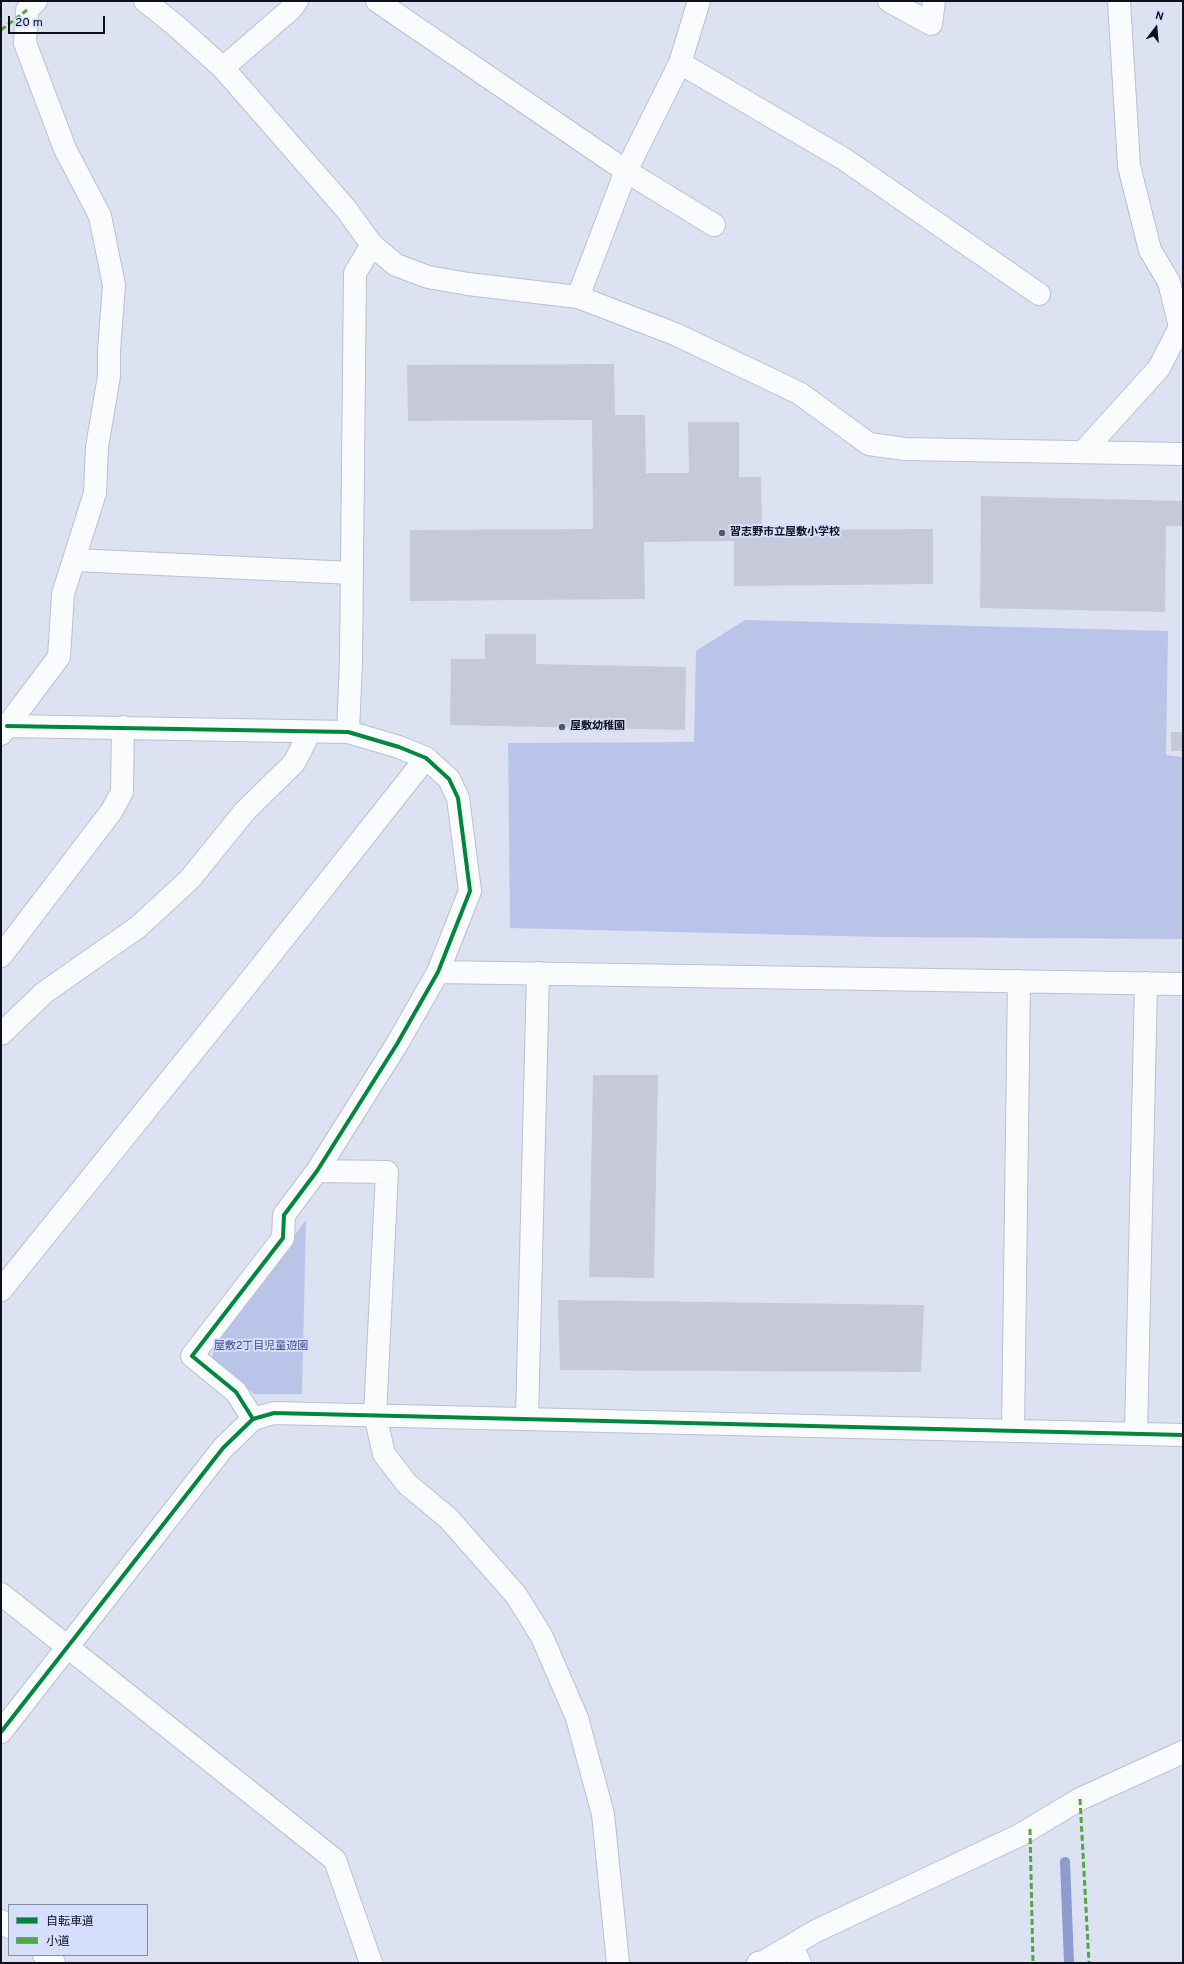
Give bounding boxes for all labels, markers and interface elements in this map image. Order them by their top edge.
scale bar [10,8,107,34]
north arrow [1136,8,1176,48]
text: N [1154,9,1165,24]
text: 20 m [15,15,43,31]
place label: 習志野市立屋敷小学校 [730,526,840,540]
marker: 習志野市立屋敷小学校 [717,528,727,538]
place label: 屋敷幼稚園 [570,720,625,734]
marker: 屋敷幼稚園 [557,722,567,732]
park label: 屋敷2丁目児童遊園 [214,1340,308,1354]
legend [8,1904,148,1956]
text: 自転車道 [46,1914,94,1930]
text: 小道 [46,1934,70,1950]

